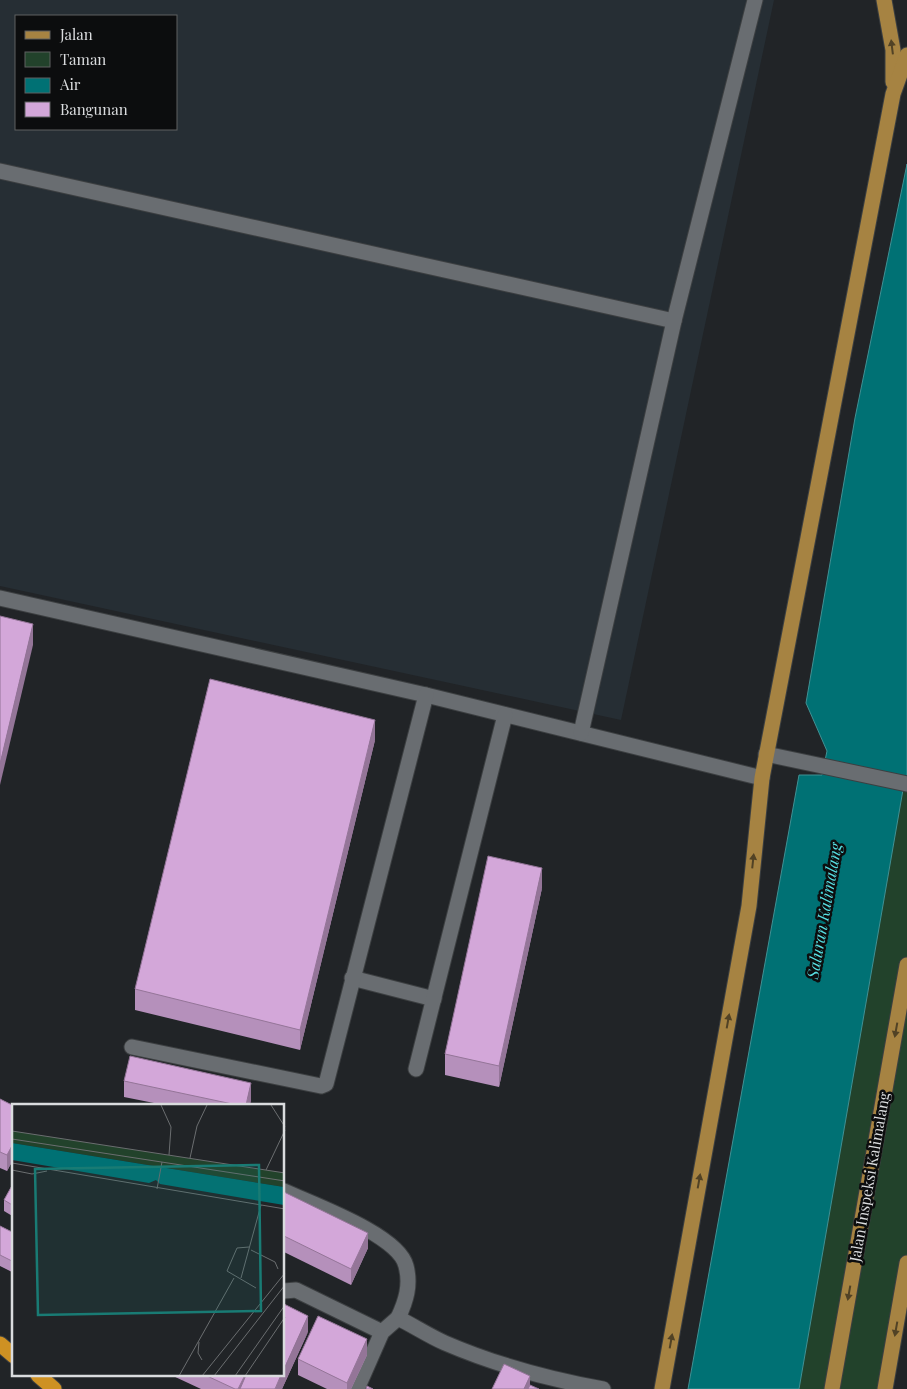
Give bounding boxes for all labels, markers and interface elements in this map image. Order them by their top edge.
legend [15,15,178,130]
text: Jalan [59,24,93,44]
one-way arrow [888,38,896,54]
text: Taman [60,49,106,69]
text: Air [59,74,81,94]
text: Bangunan [60,99,128,119]
water label: Saluran Kalimalang [801,840,846,981]
one-way arrow [750,852,758,868]
one-way arrow [725,1013,733,1029]
one-way arrow [891,1022,899,1038]
street label: Jalan Inspeksi Kalimalang [844,1090,894,1264]
inset map [12,1104,285,1376]
one-way arrow [696,1173,704,1189]
one-way arrow [845,1286,853,1302]
one-way arrow [891,1321,899,1337]
one-way arrow [667,1333,675,1349]

